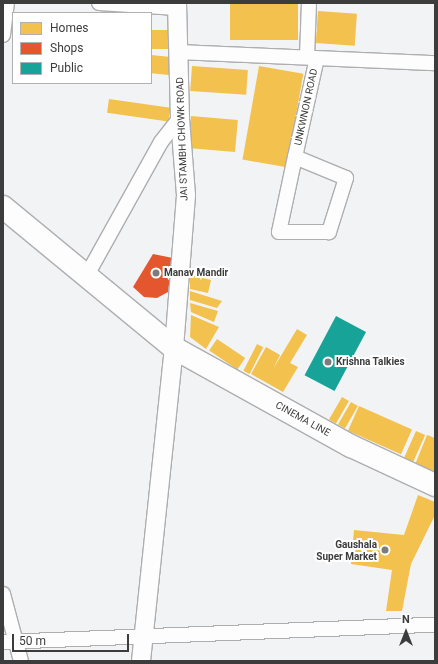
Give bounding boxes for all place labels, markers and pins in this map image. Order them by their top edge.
place label: Manav Mandir [164,267,228,279]
marker: Manav Mandir [151,268,161,278]
place label: Krishna Talkies [336,356,405,368]
marker: Krishna Talkies [323,357,333,367]
place label: Gaushala Super Market [316,538,377,562]
marker: Gaushala Super Market [380,545,390,555]

